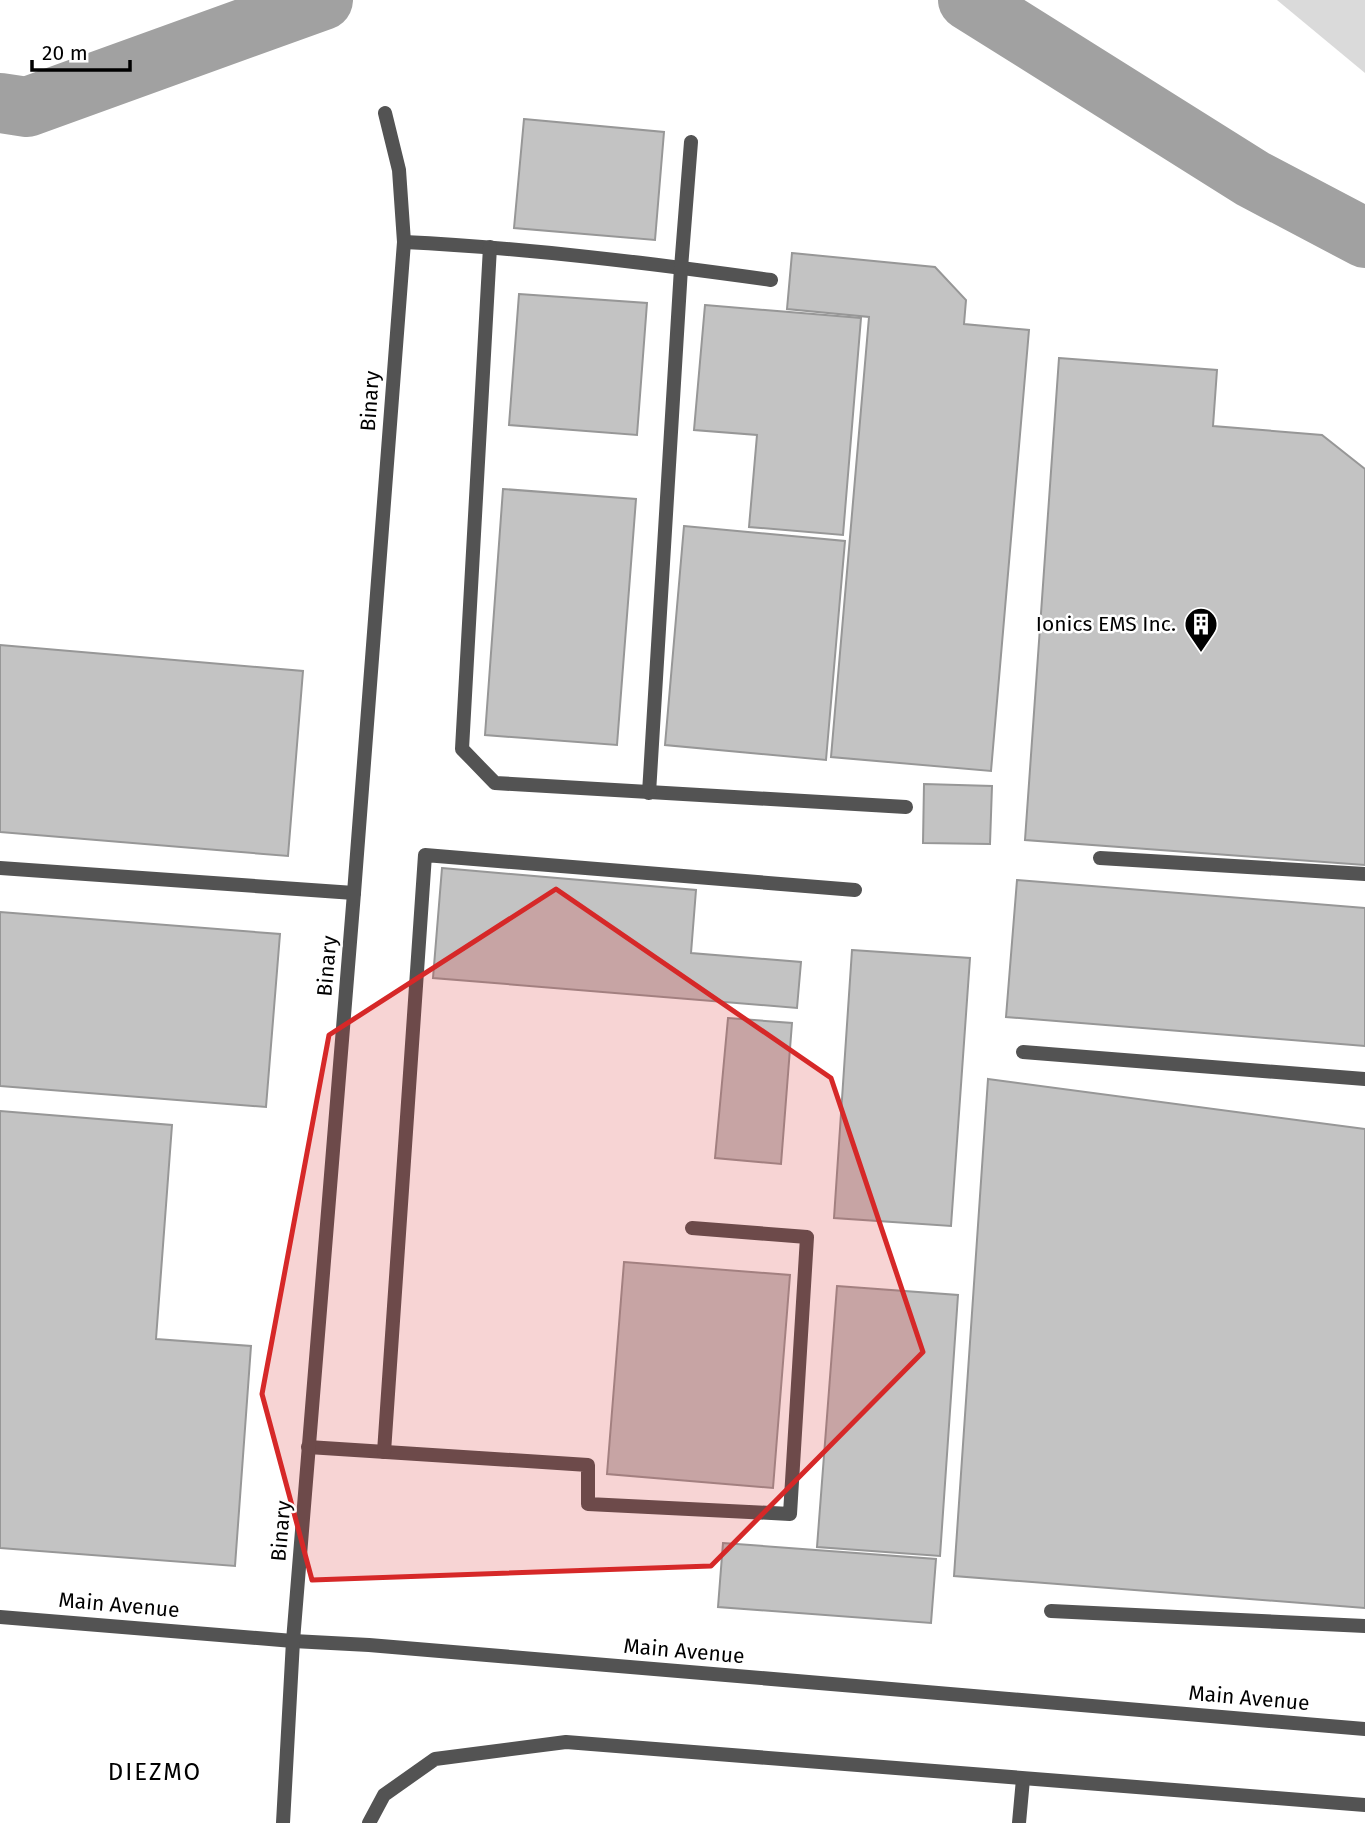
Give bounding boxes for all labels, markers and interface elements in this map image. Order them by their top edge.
scale bar [32,28,130,72]
text: 20 m [42,40,88,66]
street label: Binary [355,369,385,432]
building icon: Ionics EMS Inc. [1182,605,1220,654]
place label: Ionics EMS Inc. [1036,611,1176,637]
street label: Binary [311,934,343,997]
street label: Binary [265,1499,297,1562]
street label: Main Avenue [57,1587,181,1623]
street label: Main Avenue [622,1633,746,1669]
street label: Main Avenue [1187,1680,1311,1716]
district label: DIEZMO [108,1758,202,1786]

